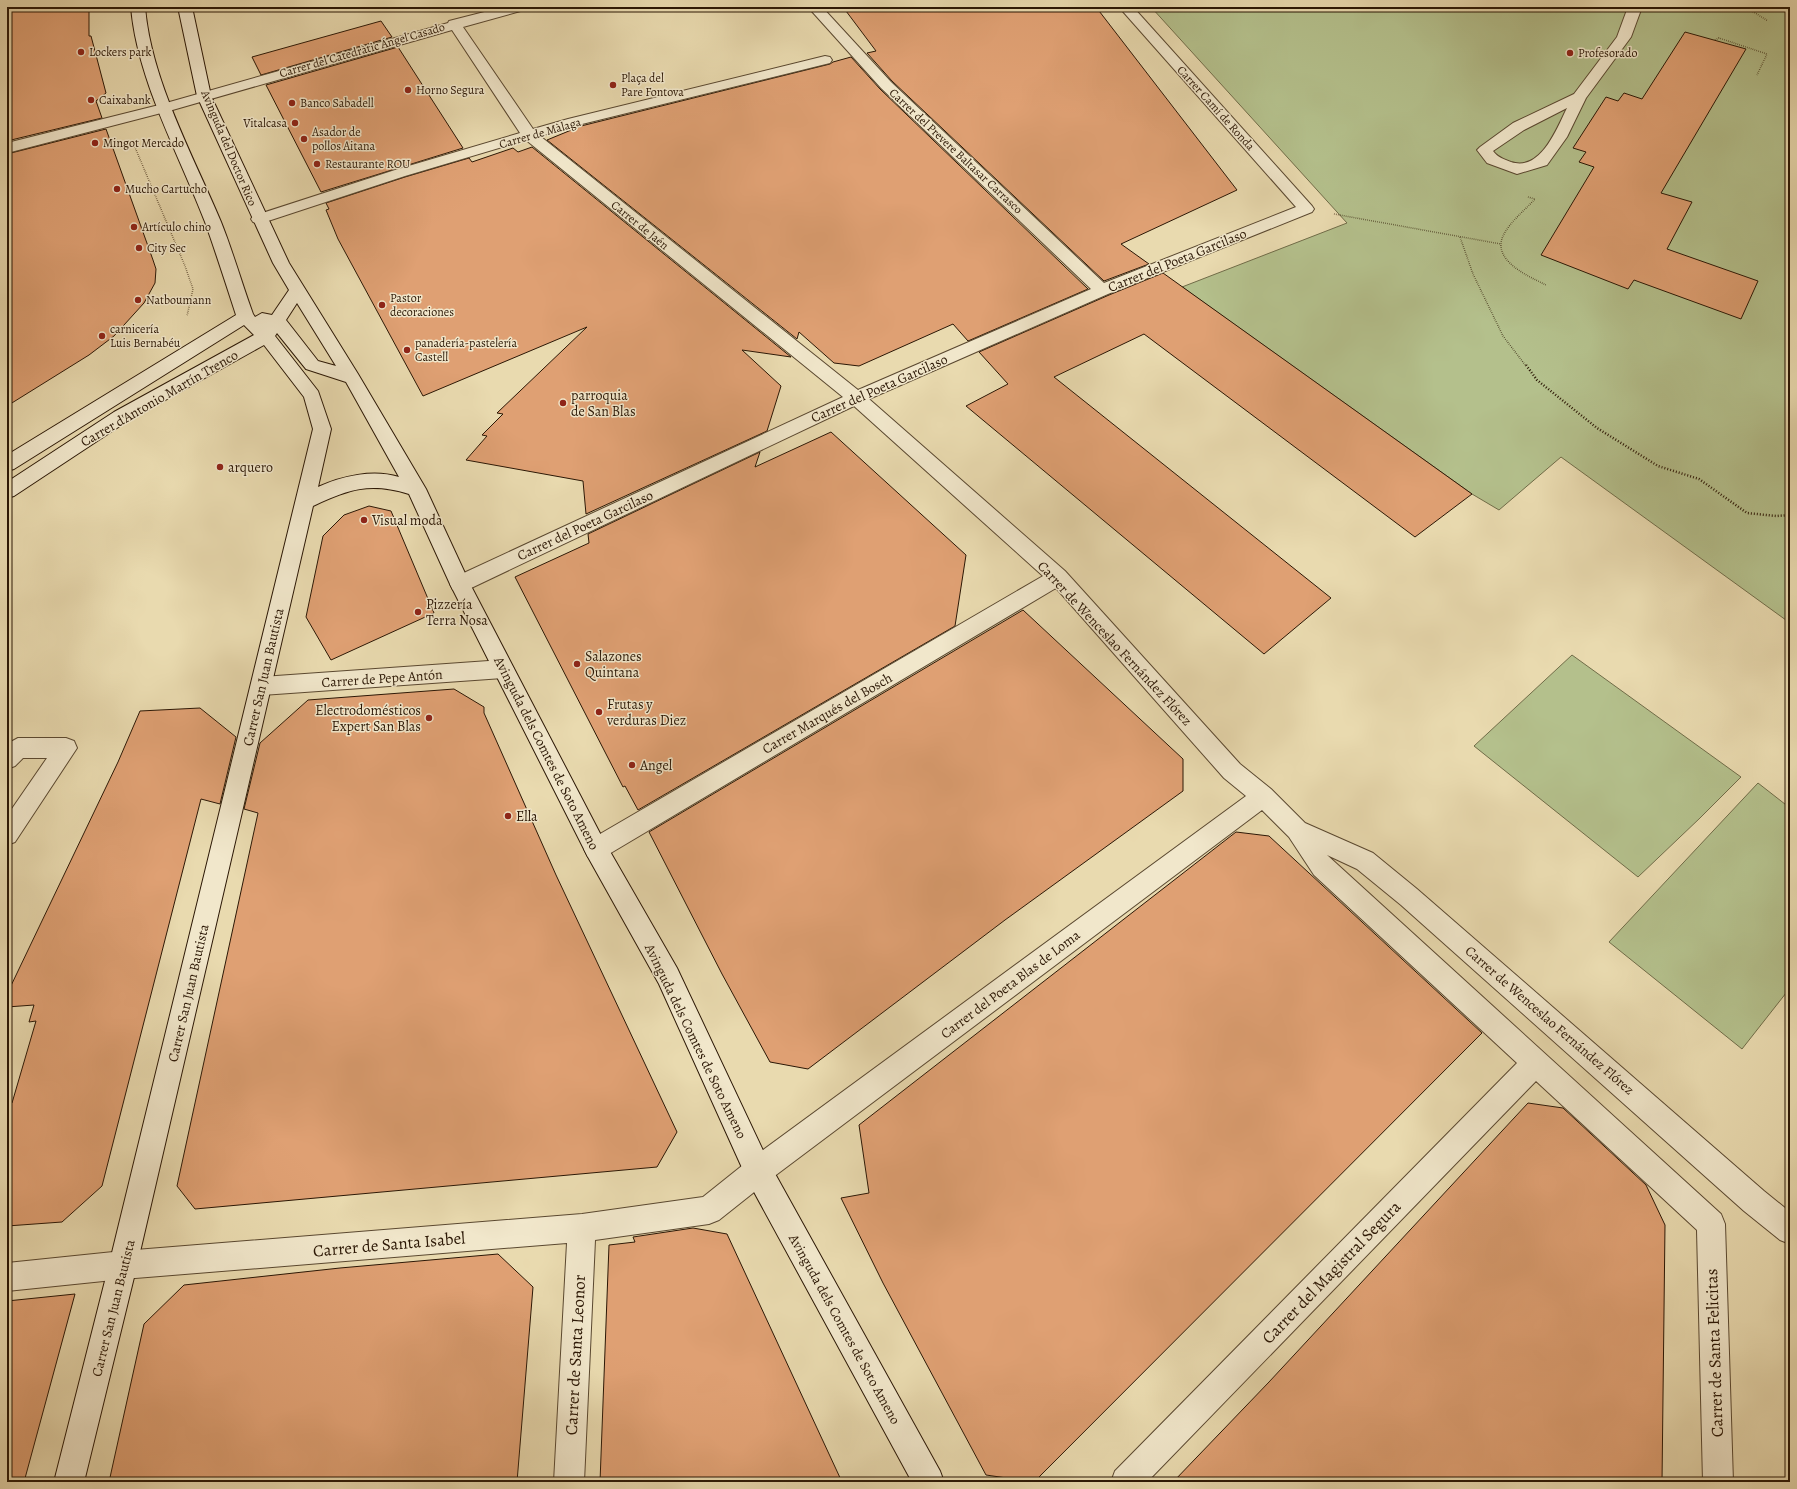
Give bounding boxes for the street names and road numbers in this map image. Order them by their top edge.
street label: Carrer del Catedràtic Ángel Casado [277,19,447,81]
street label: Carrer Camí de Ronda [1174,62,1259,154]
street label: Carrer del Prevere Baltasar Carrasco [886,85,1026,217]
street label: Avinguda del Doctor Rico [197,87,261,208]
street label: Carrer de Màlaga [497,114,583,152]
street label: Carrer de Jaén [608,197,672,253]
street label: Carrer del Poeta Garcilaso [1105,224,1249,297]
street label: Carrer d'Antonio Martín Trenco [77,345,242,451]
street label: Carrer del Poeta Garcilaso [808,350,951,427]
street label: Carrer del Poeta Garcilaso [514,486,656,565]
street label: Carrer de Wenceslao Fernández Flórez [1033,557,1196,730]
street label: Carrer San Juan Bautista [238,606,289,748]
street label: Avinguda dels Comtes de Soto Ameno [489,652,604,853]
street label: Carrer de Pepe Antón [321,665,444,692]
street label: Carrer Marqués del Bosch [759,668,896,759]
street label: Carrer San Juan Bautista [163,922,214,1064]
street label: Carrer del Poeta Blas de Loma [937,925,1084,1043]
street label: Avinguda dels Comtes de Soto Ameno [640,940,751,1142]
street label: Carrer de Wenceslao Fernández Flórez [1461,941,1638,1099]
street label: Carrer del Magistral Segura [1257,1196,1406,1349]
street label: Carrer de Santa Isabel [312,1226,466,1263]
street label: Avinguda dels Comtes de Soto Ameno [784,1230,905,1428]
street label: Carrer San Juan Bautista [87,1237,140,1379]
street label: Carrer de Santa Felicitas [1700,1268,1729,1438]
street label: Carrer de Santa Leonor [560,1274,591,1436]

